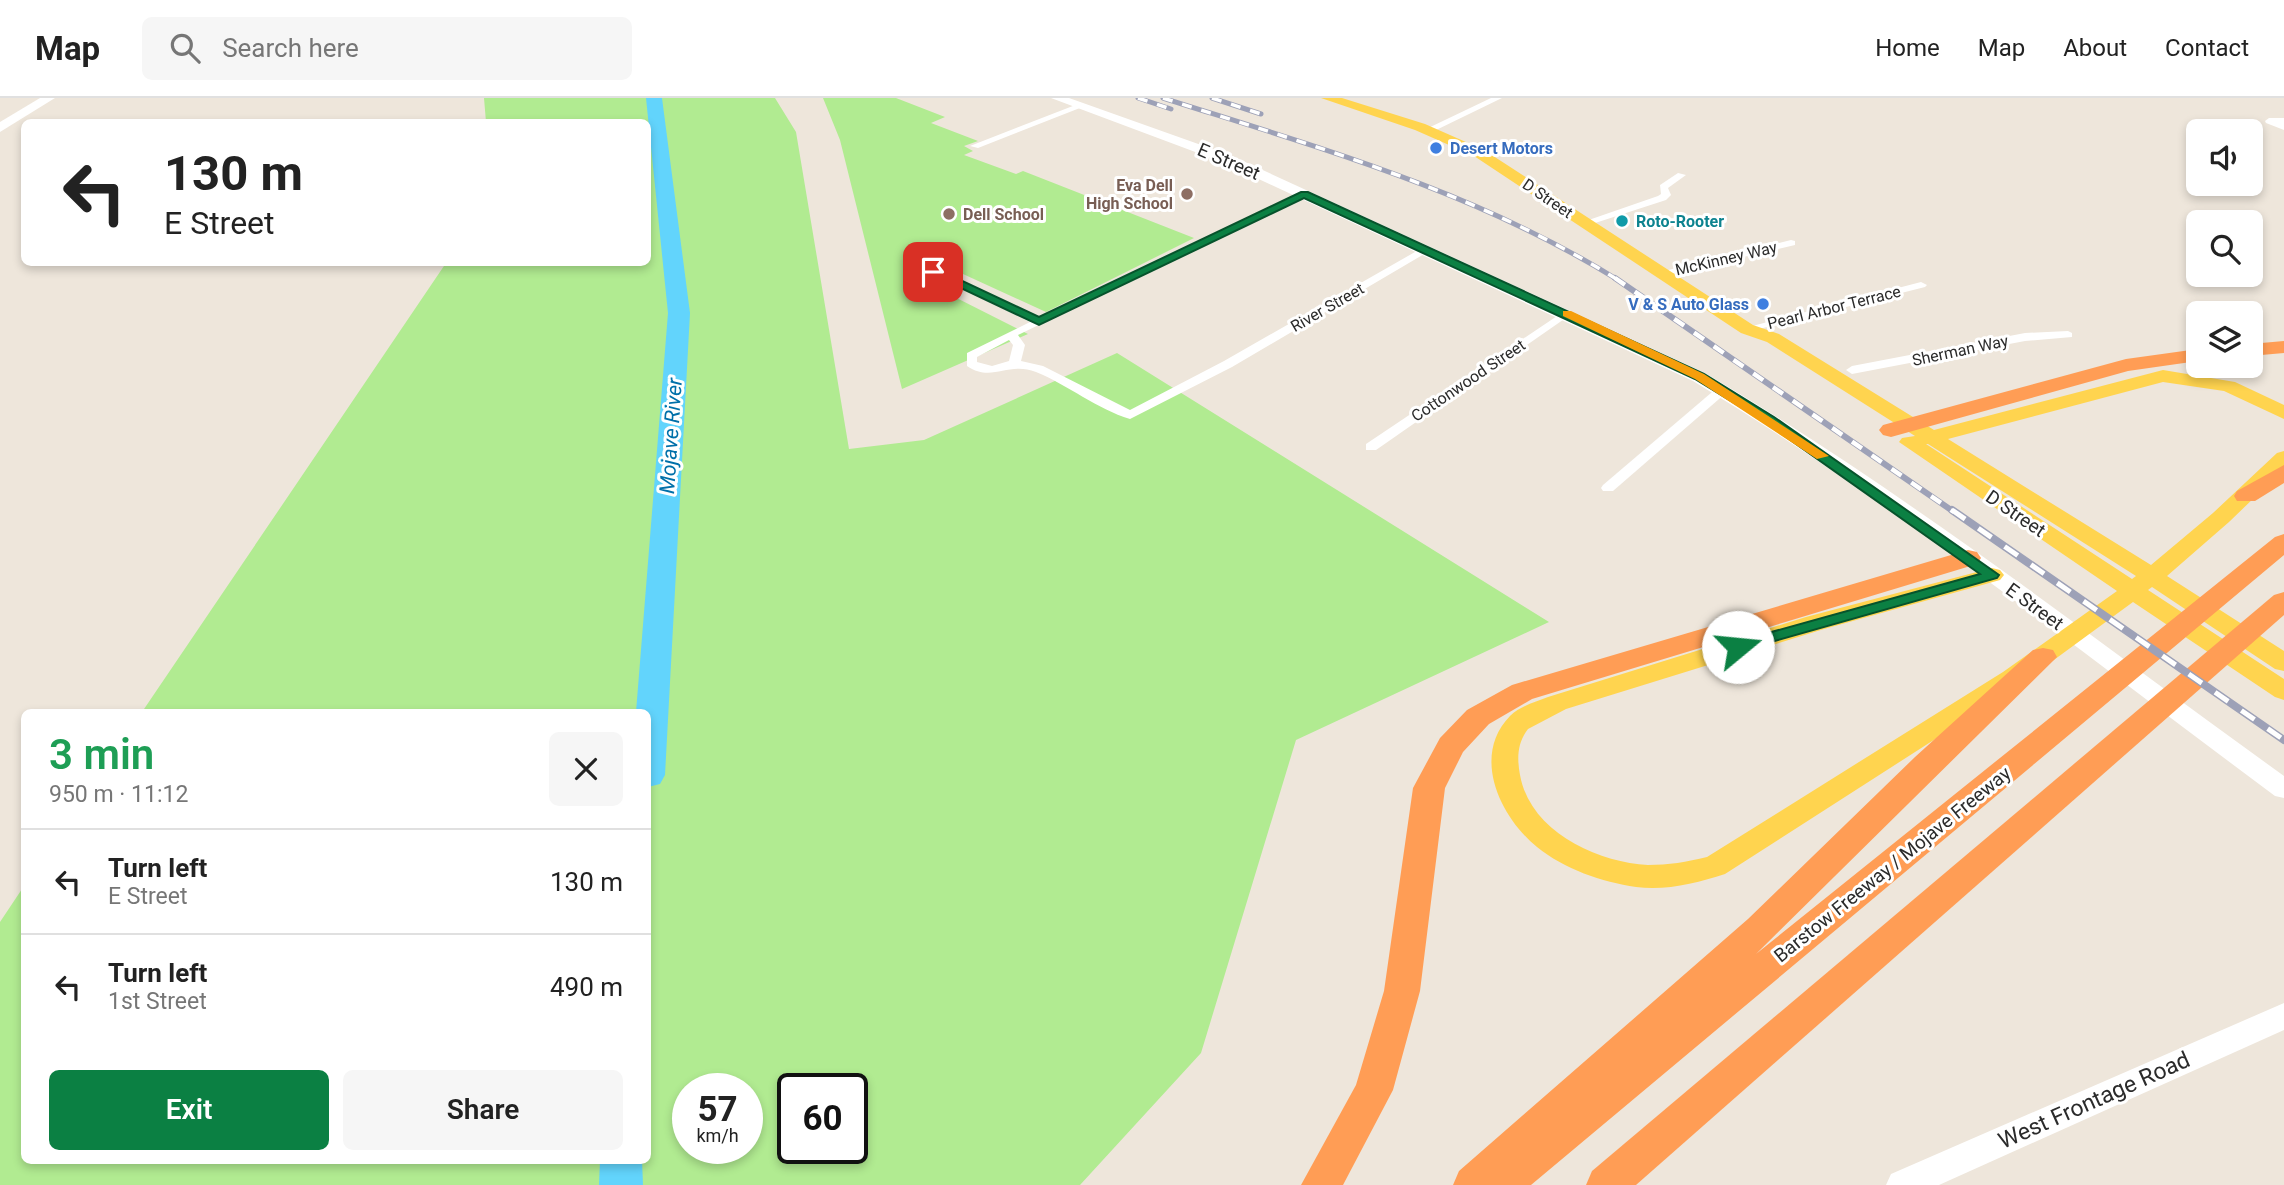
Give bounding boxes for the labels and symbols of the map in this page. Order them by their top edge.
street label: E Street [1194,138,1264,185]
place label: Desert Motors [1450,139,1553,158]
marker: Desert Motors [1428,140,1444,156]
street label: D Street [1519,175,1577,222]
place label: Eva Dell High School [1086,176,1173,213]
marker: Eva Dell High School [1179,186,1195,202]
place label: Dell School [963,205,1044,224]
marker: Dell School [941,206,957,222]
place label: Roto-Rooter [1636,212,1724,231]
marker: Roto-Rooter [1614,213,1630,229]
street label: McKinney Way [1673,237,1779,279]
pin [903,242,963,302]
street label: River Street [1287,279,1367,336]
street label: Pearl Arbor Terrace [1765,282,1903,333]
place label: V & S Auto Glass [1628,295,1749,314]
marker: V & S Auto Glass [1755,296,1771,312]
street label: Sherman Way [1910,331,2010,370]
street label: Cottonwood Street [1408,335,1529,426]
water label: Mojave River [655,376,687,495]
street label: D Street [1981,485,2050,542]
street label: E Street [2001,578,2068,635]
position arrow [1701,610,1775,684]
street label: Barstow Freeway / Mojave Freeway [1769,762,2015,967]
street label: West Frontage Road [1994,1046,2194,1155]
speed limit sign: 60 [777,1073,868,1164]

